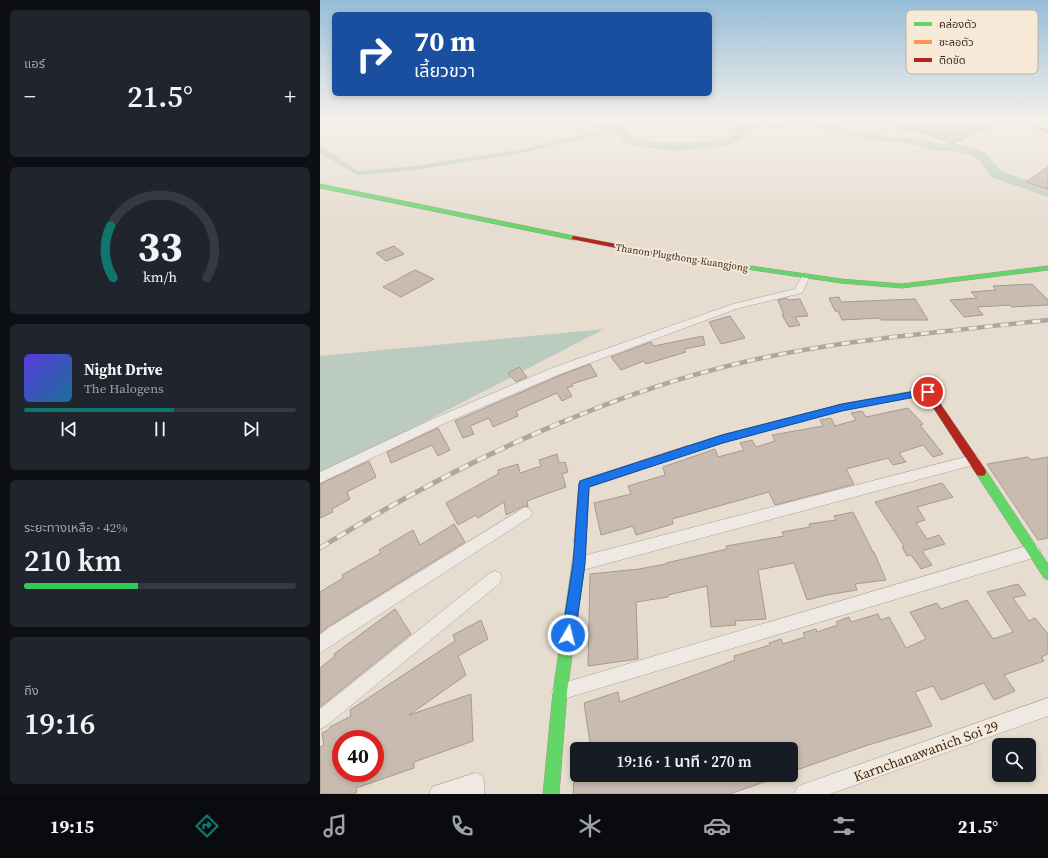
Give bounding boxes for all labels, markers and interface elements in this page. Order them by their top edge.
legend [906,10,1038,74]
text: คล่องตัว [939,17,977,32]
text: 70 m [414,22,476,60]
icon: right [348,28,400,80]
text: ชะลอตัว [939,35,974,50]
text: ติดขัด [939,53,966,68]
text: แอร์ [24,55,45,72]
text: เลี้ยวขวา [414,58,475,83]
text: 21.5° [127,76,193,117]
text: − [24,81,36,111]
text: + [284,81,296,111]
text: 33 [137,218,183,275]
street label: Thanon Plugthong-Kuangjong [615,241,749,274]
text: km/h [143,267,177,287]
text: Night Drive [84,359,163,380]
pin [911,375,945,409]
text: The Halogens [84,380,164,397]
icon: arrive [917,381,939,403]
icon: previous [58,418,80,440]
icon: pause [149,418,171,440]
icon: next [240,418,262,440]
text: ระยะทางเหลือ · 42% [24,519,128,536]
text: 210 km [24,540,122,581]
position arrow [547,614,589,656]
text: ถึง [24,682,39,699]
text: 19:16 [24,703,95,744]
street label: Karnchanawanich Soi 29 [851,715,1001,787]
speed limit sign: 40 [332,730,384,782]
map controls [992,738,1036,782]
button: search [992,738,1036,782]
text: 19:16 · 1 นาที · 270 m [617,751,751,772]
icon: directions [193,812,221,840]
icon: music [321,812,349,840]
icon: phone [448,812,476,840]
icon: climate [576,812,604,840]
icon: car [703,812,731,840]
icon: filters [830,812,858,840]
text: 19:15 [50,814,94,839]
text: 21.5° [958,814,998,839]

